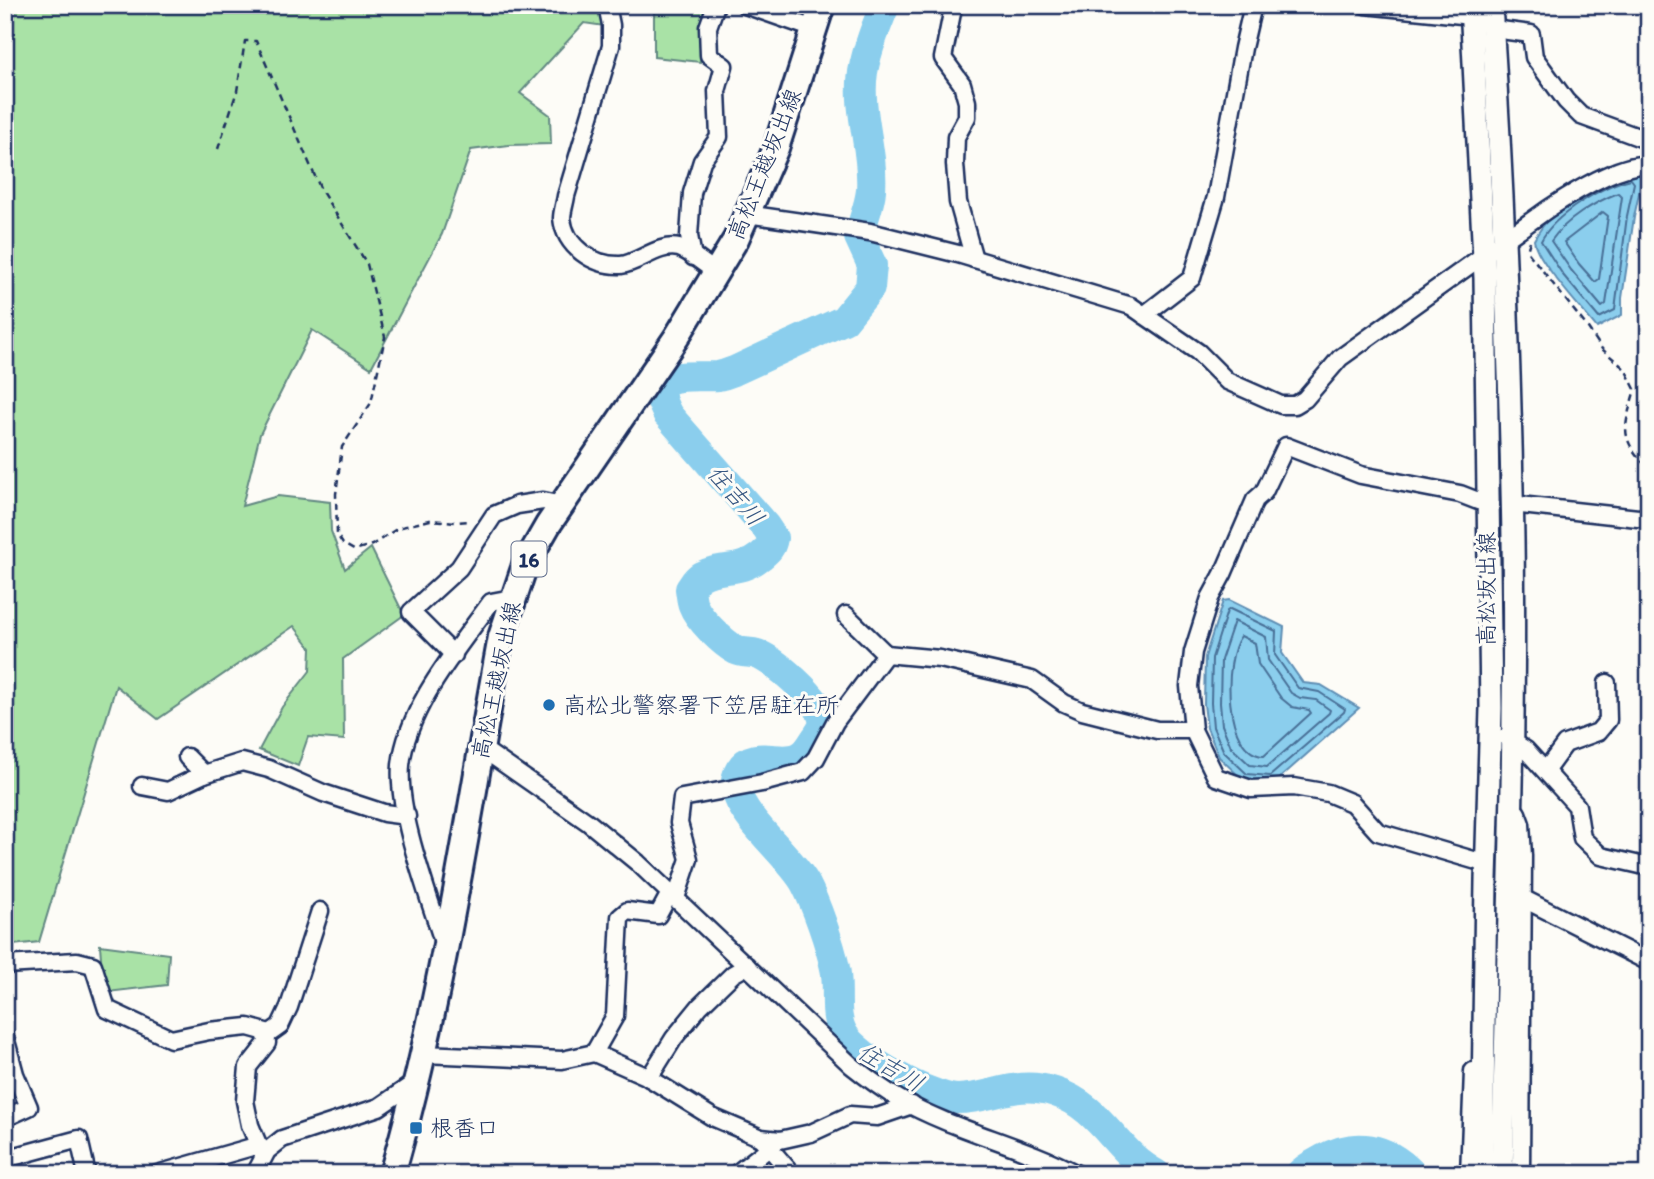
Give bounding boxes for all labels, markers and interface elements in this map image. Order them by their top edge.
street label: 高松王越坂出線 [721,84,807,244]
water label: 住吉川 [701,458,771,532]
street label: 高松坂出線 [1472,532,1500,647]
road number: 16 [512,542,546,576]
street label: 高松王越坂出線 [466,598,526,762]
place label: 高松北警察署下笠居駐在所 [563,691,839,719]
marker: 高松北警察署下笠居駐在所 [541,697,557,713]
water label: 住吉川 [853,1036,929,1098]
place label: 根香口 [430,1114,499,1142]
marker: 根香口 [408,1120,424,1136]

